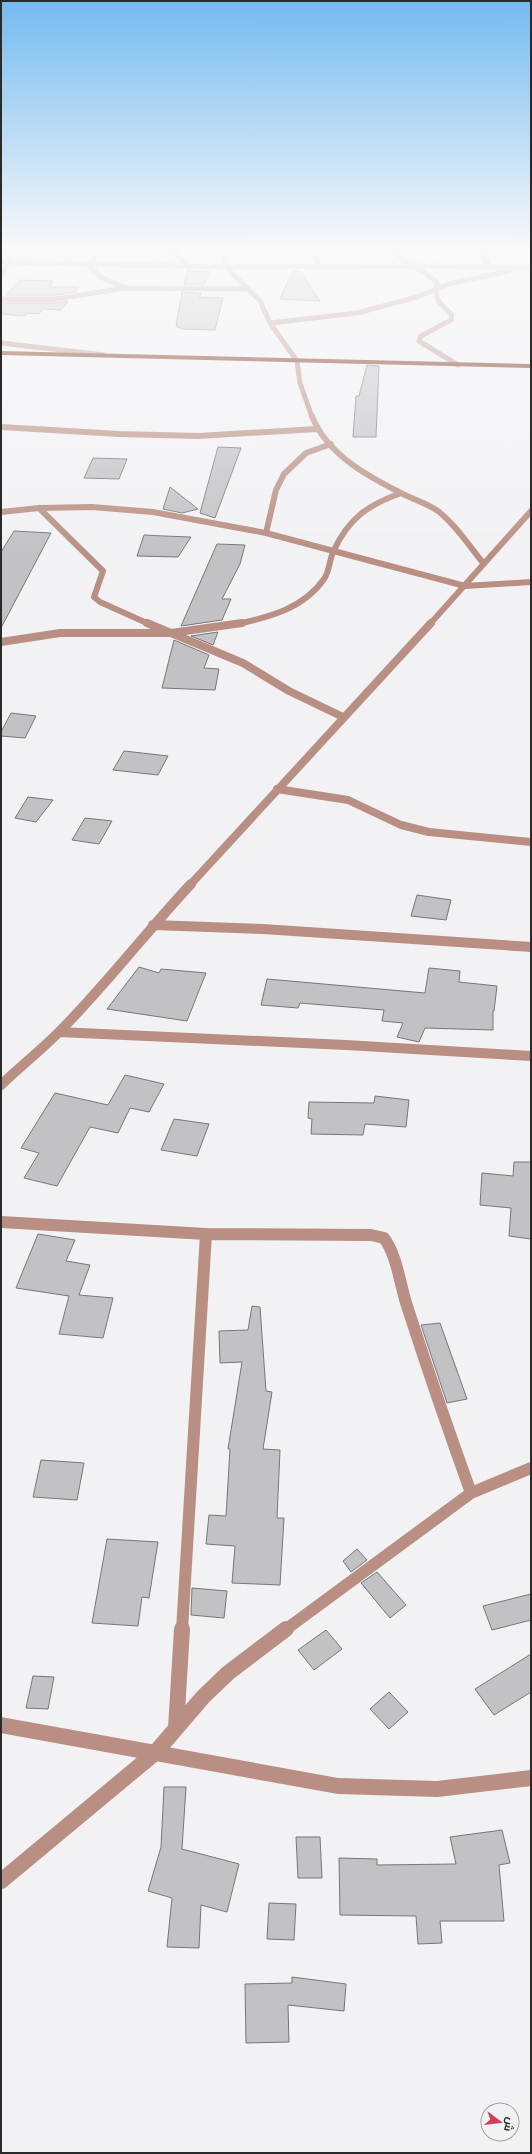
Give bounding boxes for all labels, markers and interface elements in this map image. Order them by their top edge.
north arrow [480,2102,520,2142]
text: ش [501,2116,517,2133]

